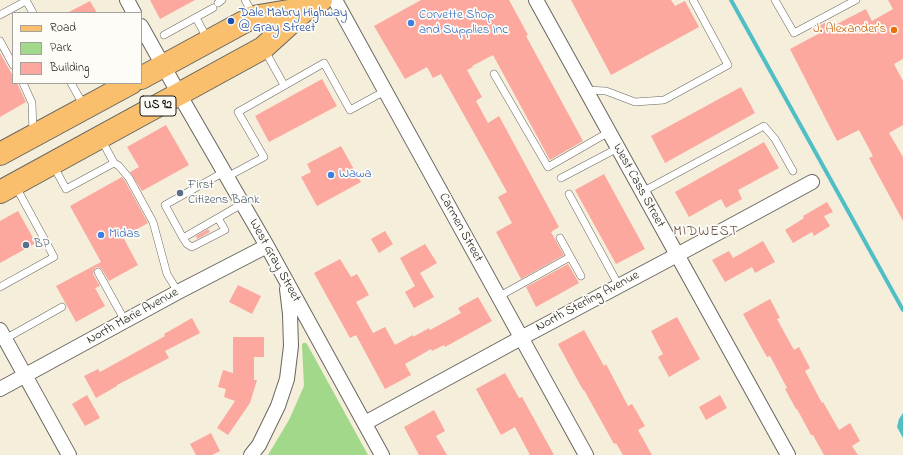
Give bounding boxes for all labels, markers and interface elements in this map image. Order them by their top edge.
place label: Dale Mabry Highway @ Gray Street [239,6,347,37]
place label: Corvette Shop and Supplies Inc [419,8,508,39]
legend [12,12,142,84]
marker: Dale Mabry Highway @ Gray Street [226,16,236,26]
marker: Corvette Shop and Supplies Inc [406,18,416,28]
text: Road [50,19,76,37]
place label: J. Alexander's [813,22,886,38]
marker: J. Alexander's [889,25,899,35]
text: Park [50,39,72,57]
text: Building [50,59,89,77]
road number: US 92 [140,96,176,116]
street label: West Cass Street [609,141,667,231]
place label: Wawa [339,167,372,183]
marker: Wawa [326,170,336,180]
place label: First Citizens Bank [188,178,260,209]
marker: First Citizens Bank [175,188,185,198]
street label: Carmen Street [435,191,485,265]
street label: West Gray Street [245,217,303,305]
district label: MIDWEST [673,225,739,241]
place label: Midas [109,227,140,243]
marker: Midas [96,230,106,240]
place label: BP [34,237,49,253]
marker: BP [21,240,31,250]
street label: North Sterling Avenue [534,268,642,336]
street label: North Marie Avenue [84,285,182,349]

